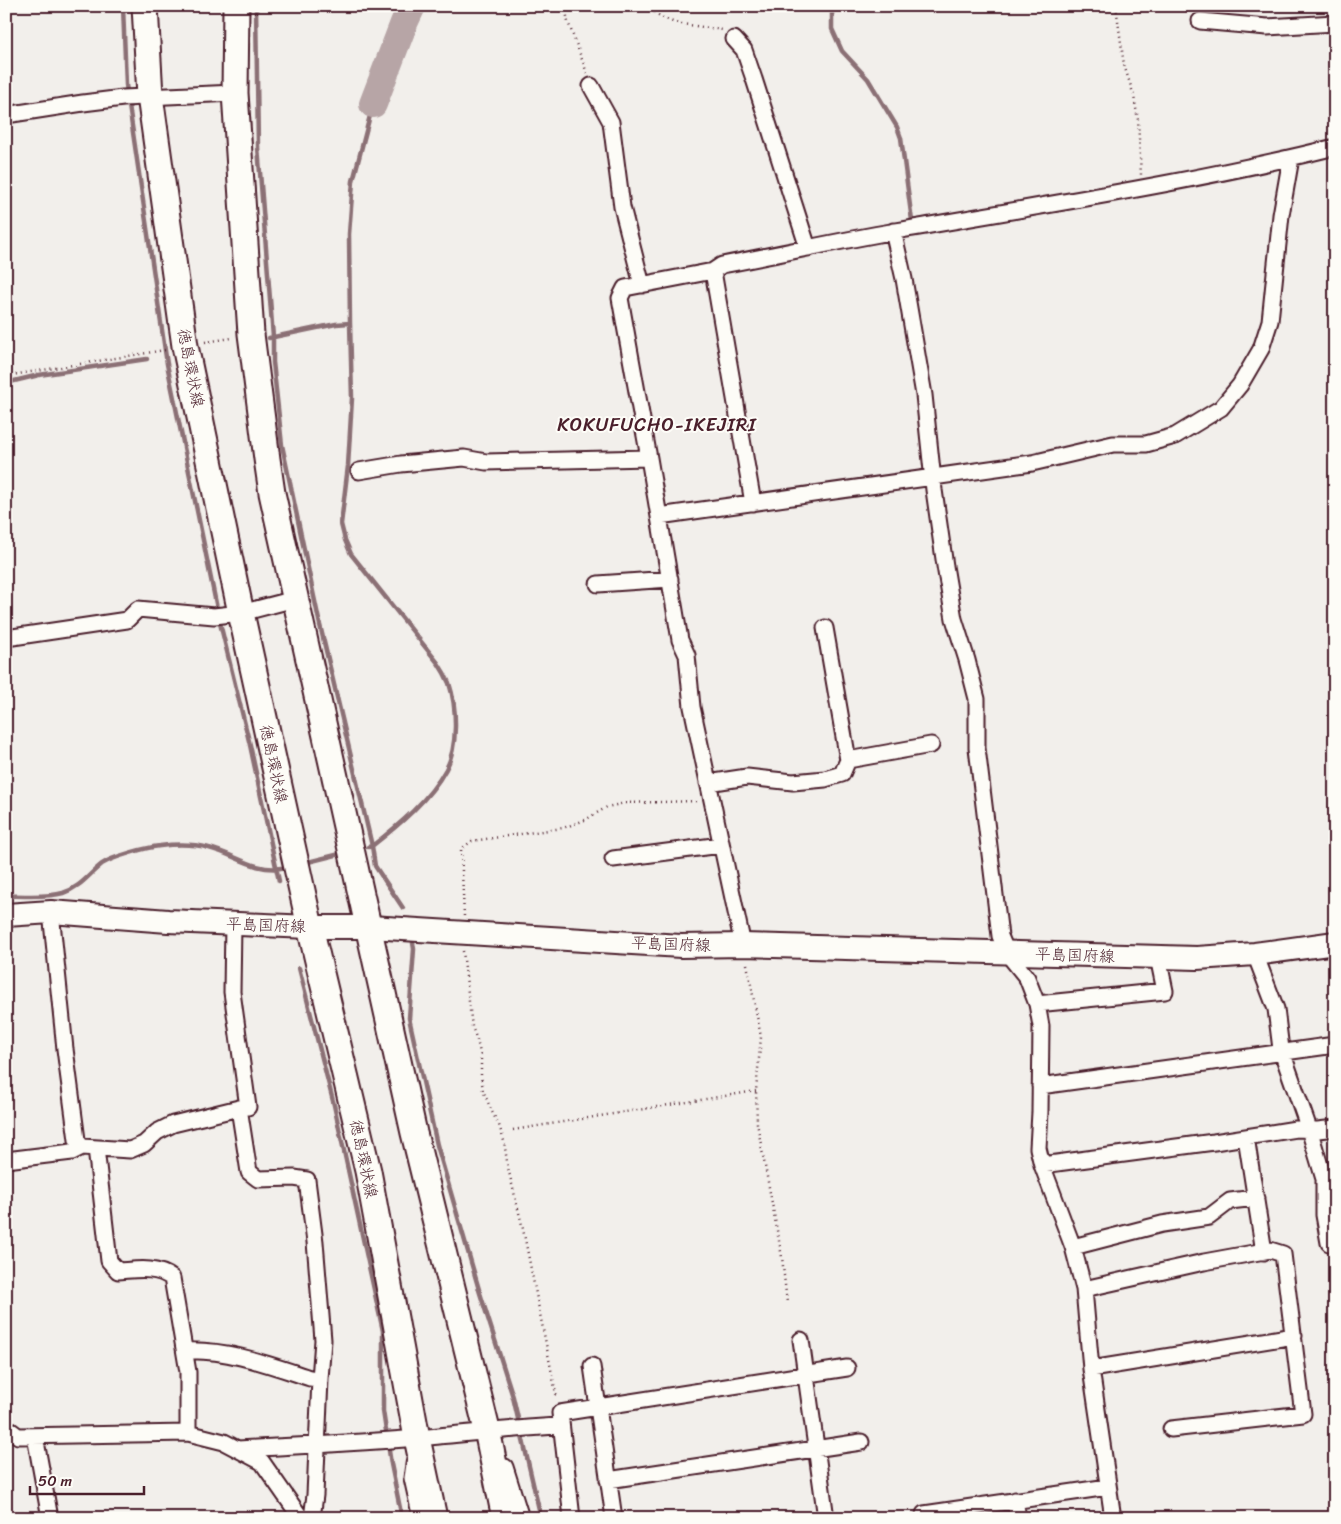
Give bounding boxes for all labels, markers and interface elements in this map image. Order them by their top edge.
street label: 徳島環状線 [169,326,213,410]
district label: KOKUFUCHO-IKEJIRI [557,408,757,441]
street label: 徳島環状線 [251,722,297,806]
street label: 平島国府線 [226,909,306,941]
street label: 平島国府線 [631,928,711,960]
street label: 平島国府線 [1035,939,1115,971]
street label: 徳島環状線 [341,1117,387,1201]
scale bar [30,1464,144,1496]
text: 50 m [38,1468,73,1494]

